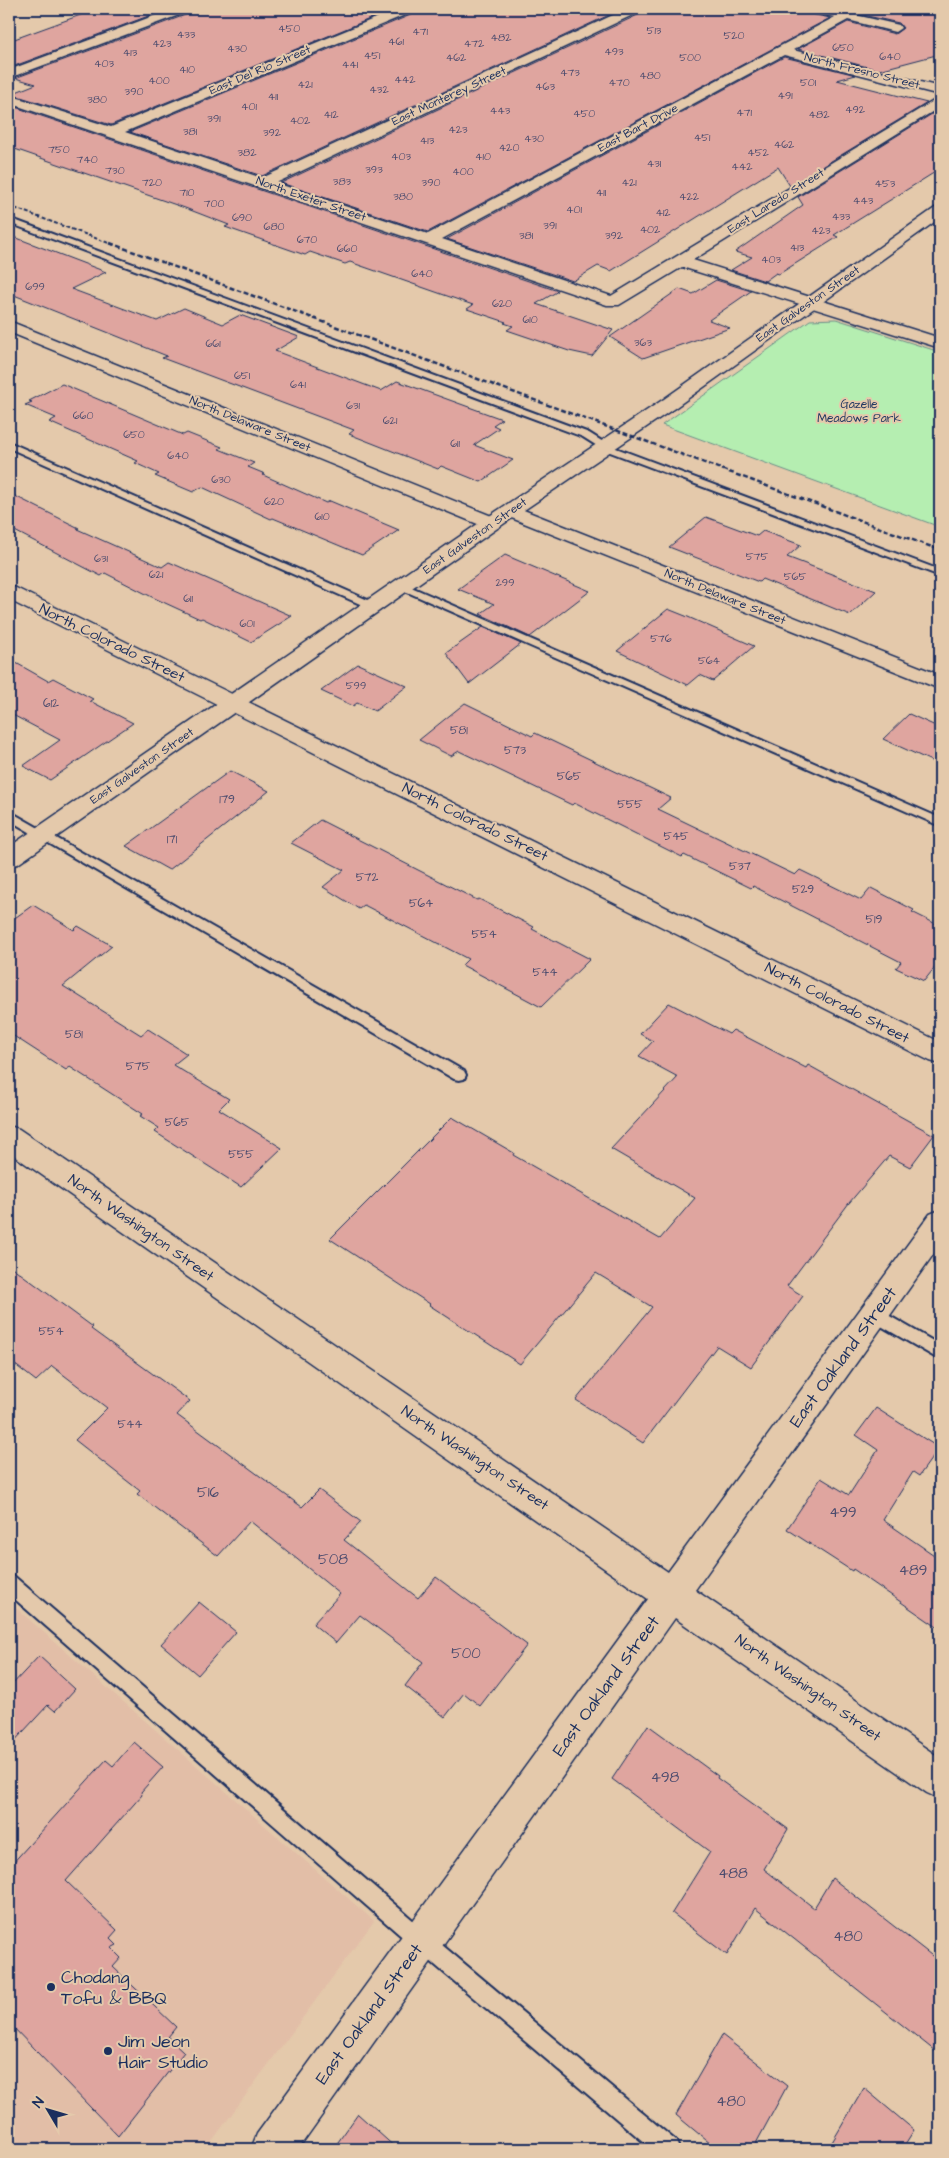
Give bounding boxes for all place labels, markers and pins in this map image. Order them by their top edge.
place label: Chodang Tofu & BBQ [61,1965,167,2011]
marker: Chodang Tofu & BBQ [45,1981,57,1993]
place label: Jim Jeon Hair Studio [118,2029,208,2075]
marker: Jim Jeon Hair Studio [102,2045,114,2057]

